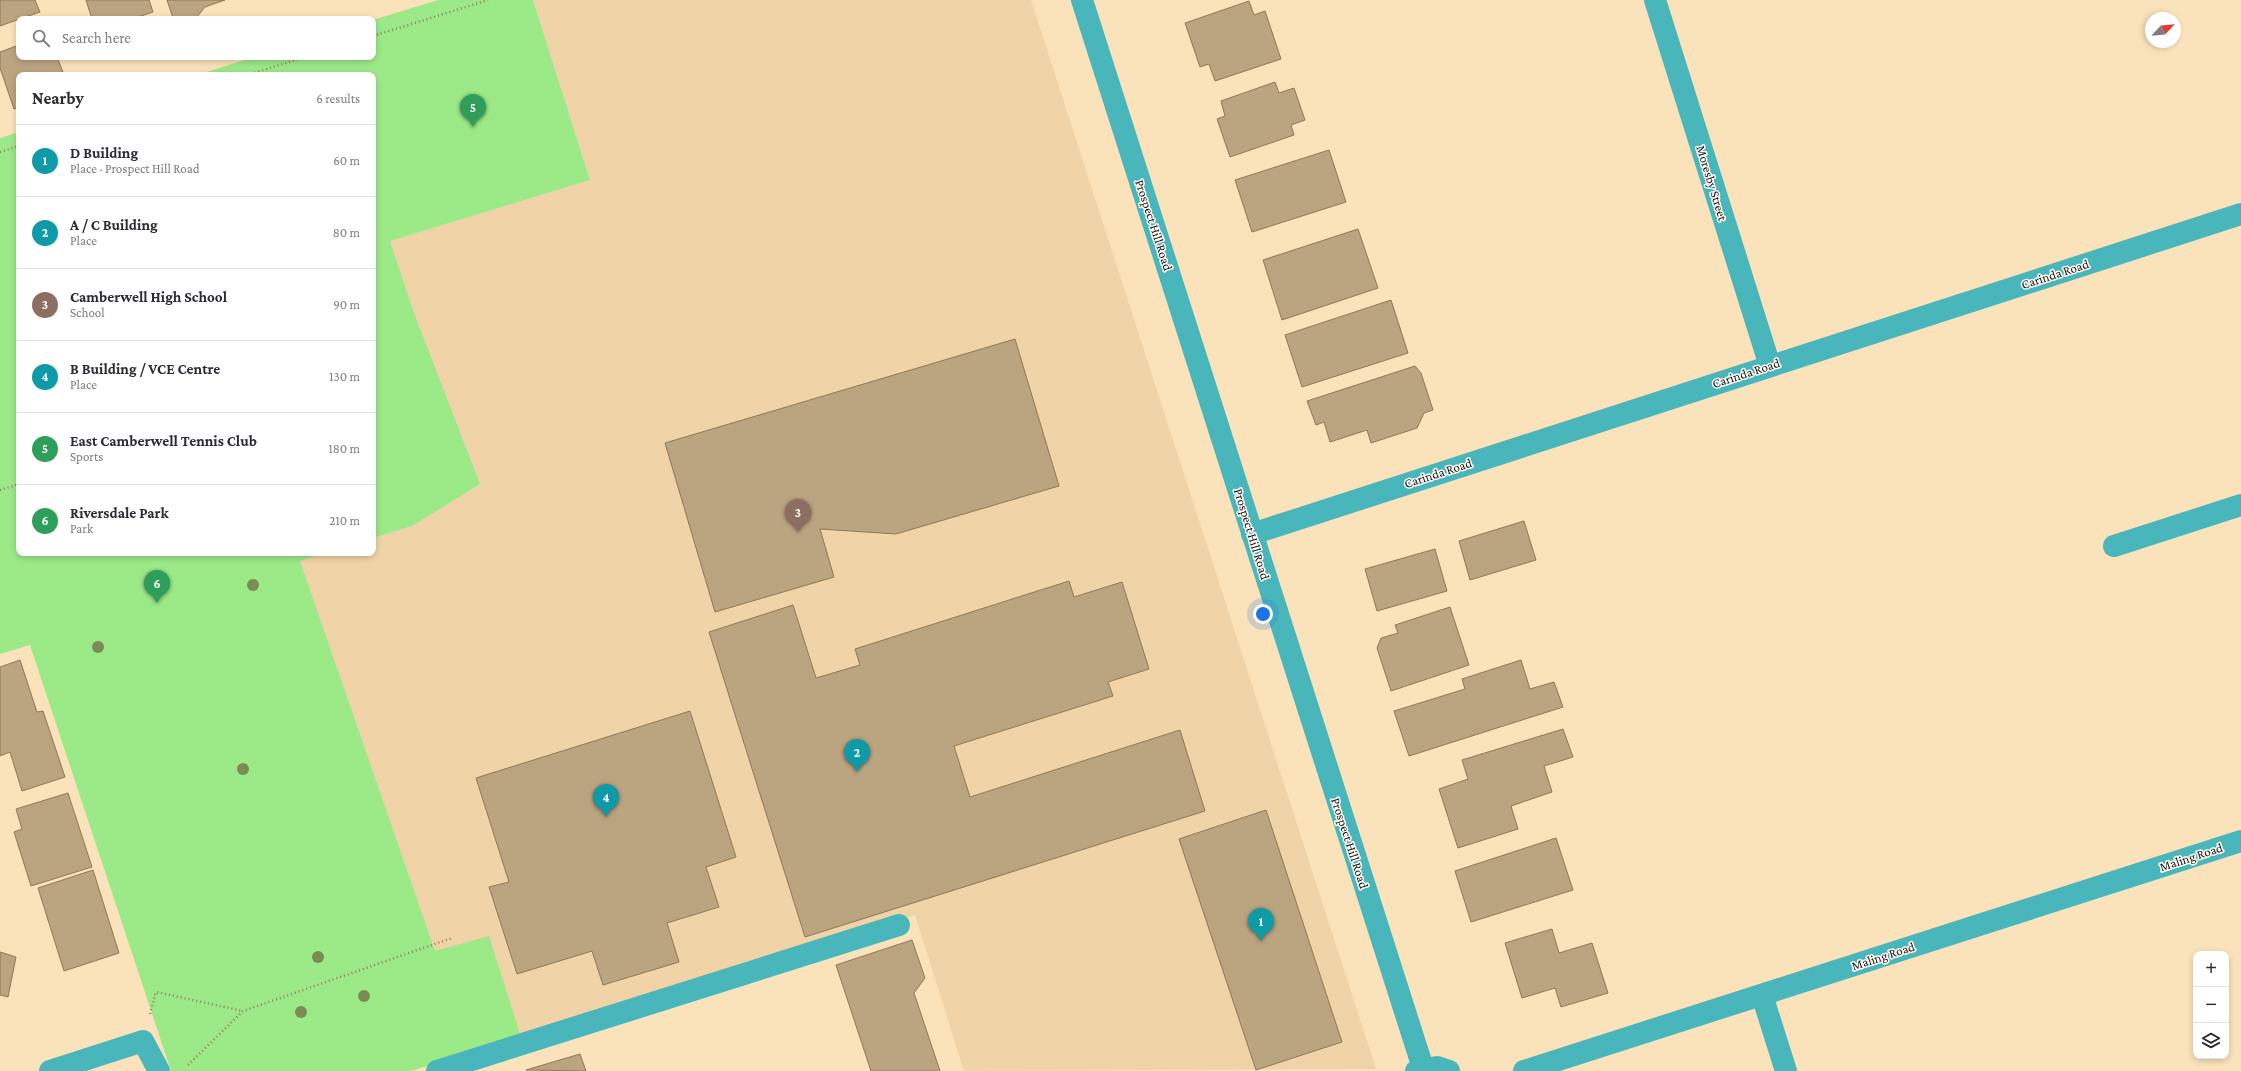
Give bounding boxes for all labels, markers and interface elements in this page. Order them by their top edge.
north arrow [2145,12,2181,48]
search box [16,16,376,60]
icon: search [30,27,52,49]
text: Search here [62,30,131,46]
text: Nearby [32,89,84,108]
text: 6 results [316,91,360,106]
pin: 5 [460,94,486,127]
street label: Moresby Street [1693,144,1731,223]
text: D Building [70,145,138,161]
text: 1 [43,153,47,168]
text: 60 m [333,153,360,168]
text: Place · Prospect Hill Road [70,161,200,176]
street label: Prospect Hill Road [1132,178,1176,272]
text: A / C Building [70,217,158,233]
text: 2 [42,225,48,240]
text: 80 m [333,225,360,240]
text: Place [70,233,97,248]
street label: Carinda Road [2019,256,2091,292]
text: Camberwell High School [70,289,227,305]
text: 3 [42,297,48,312]
text: 90 m [333,297,360,312]
text: School [70,305,105,320]
street label: Carinda Road [1710,355,1782,391]
text: B Building / VCE Centre [70,361,220,377]
text: 4 [41,369,49,384]
text: 130 m [329,369,360,384]
text: Place [70,377,97,392]
text: East Camberwell Tennis Club [70,433,257,449]
text: 5 [42,441,48,456]
text: 180 m [328,441,360,456]
text: Sports [70,449,103,464]
street label: Carinda Road [1402,455,1474,491]
street label: Prospect Hill Road [1231,487,1273,582]
pin: 3 [785,499,811,532]
text: Riversdale Park [70,505,169,521]
text: 6 [41,513,49,528]
text: 210 m [329,513,360,528]
text: Park [70,521,93,536]
pin: 6 [144,570,170,603]
your location [1253,604,1273,624]
pin: 2 [844,739,870,772]
pin: 4 [593,784,619,817]
street label: Prospect Hill Road [1328,796,1372,890]
street label: Maling Road [2157,840,2225,874]
pin: 1 [1248,908,1274,941]
street label: Maling Road [1849,939,1917,973]
map controls [2193,951,2229,1059]
button: + [2193,951,2229,987]
button: − [2193,987,2229,1023]
button: layers [2193,1023,2229,1059]

